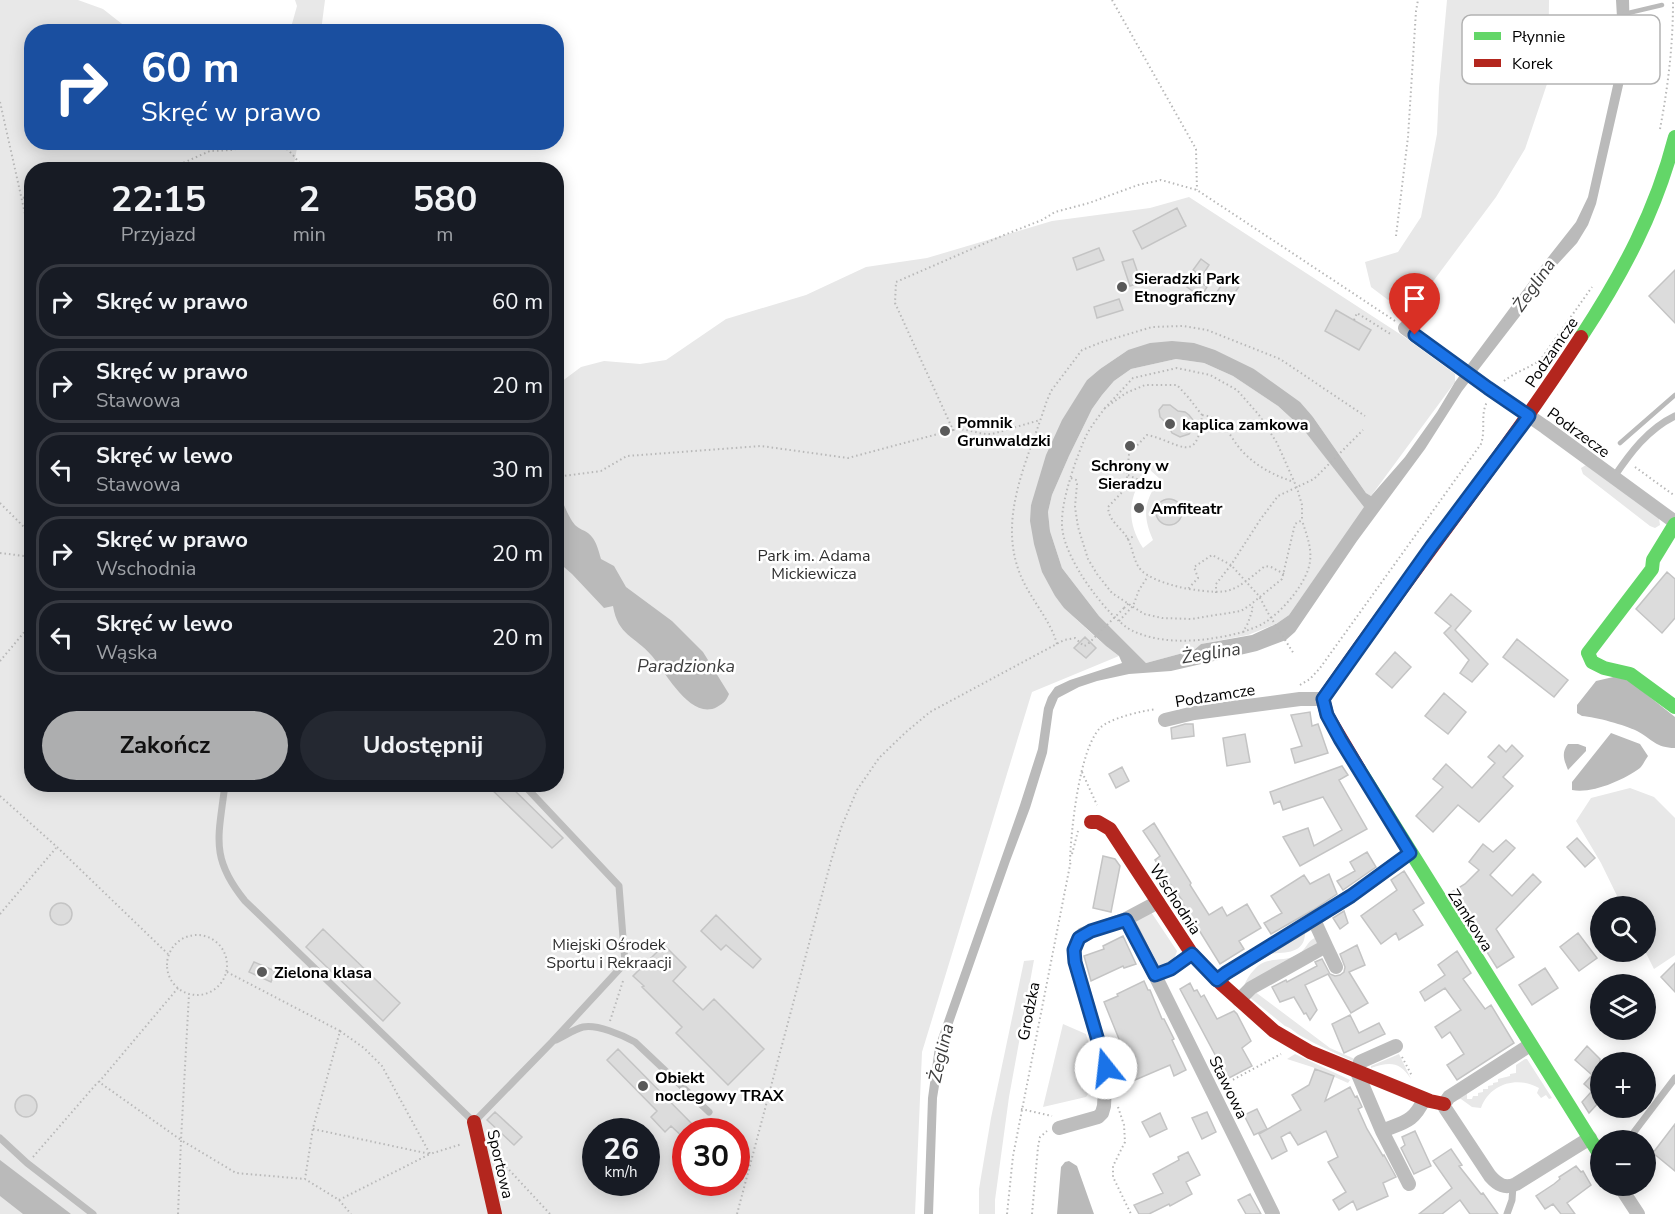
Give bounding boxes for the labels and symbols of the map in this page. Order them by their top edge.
legend [1462,15,1660,84]
text: Płynnie [1512,26,1565,48]
text: Korek [1512,53,1554,75]
water label: Żeglina [1507,254,1561,316]
place label: Sieradzki Park Etnograficzny [1134,268,1240,308]
pin [1389,273,1440,335]
marker: Sieradzki Park Etnograficzny [1115,280,1129,294]
street label: Podzamcze [1520,313,1584,392]
street label: Podrzecze [1543,403,1614,463]
place label: Pomnik Grunwaldzki [957,412,1051,452]
place label: kaplica zamkowa [1182,414,1309,436]
marker: kaplica zamkowa [1163,417,1177,431]
marker: Pomnik Grunwaldzki [938,424,952,438]
marker: Schrony w Sieradzu [1123,439,1137,453]
place label: Schrony w Sieradzu [1091,455,1169,495]
place label: Amfiteatr [1151,498,1223,520]
marker: Amfiteatr [1132,501,1146,515]
park label: Park im. Adama Mickiewicza [758,545,870,585]
water label: Żeglina [1180,636,1242,670]
water label: Paradzionka [637,654,735,678]
street label: Podzamcze [1174,679,1257,713]
street label: Wschodnia [1144,860,1206,939]
street label: Zamkowa [1442,885,1498,956]
park label: Miejski Ośrodek Sportu i Rekraacji [546,934,672,974]
place label: Zielona klasa [274,962,372,984]
marker: Zielona klasa [255,965,269,979]
street label: Grodzka [1013,980,1045,1042]
water label: Żeglina [923,1021,959,1085]
position arrow [1074,1036,1138,1100]
street label: Stawowa [1203,1052,1253,1123]
place label: Obiekt noclegowy TRAX [655,1067,784,1107]
marker: Obiekt noclegowy TRAX [636,1079,650,1093]
speed limit sign: 30 [672,1118,750,1196]
street label: Sportowa [481,1128,519,1201]

